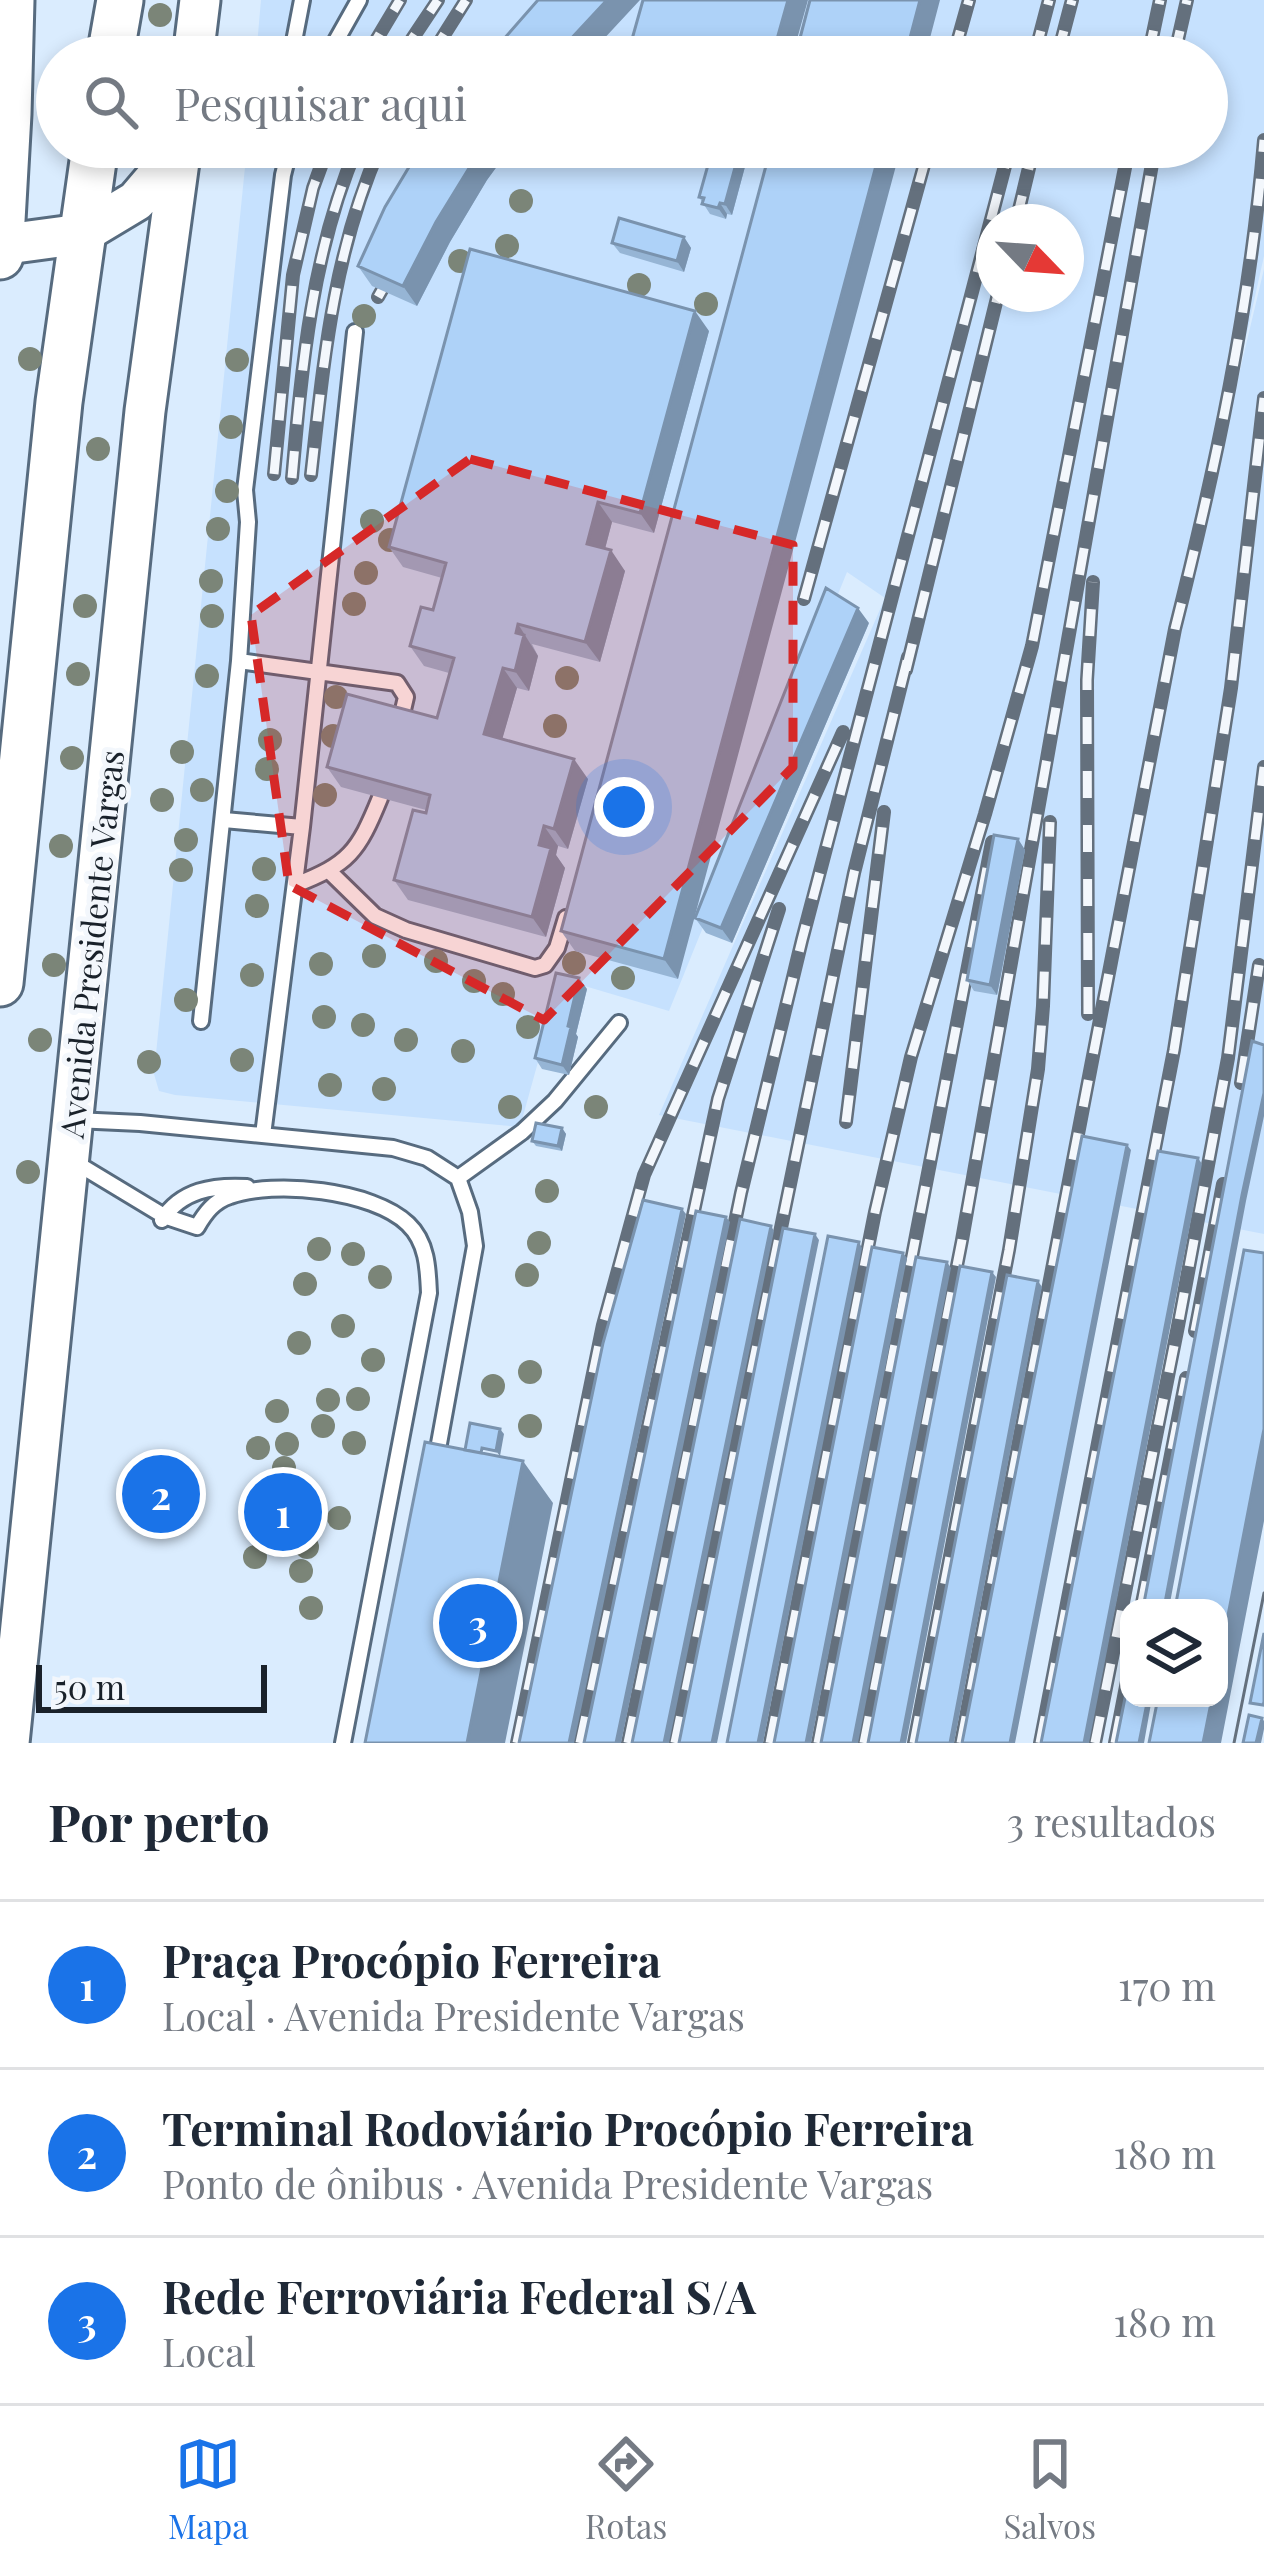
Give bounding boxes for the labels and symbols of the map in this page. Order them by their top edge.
north arrow [976,204,1084,312]
street label: Avenida Presidente Vargas [48,748,132,1141]
your location [594,777,654,837]
pin: 2 [122,1449,200,1539]
pin: 1 [244,1467,322,1557]
pin: 3 [439,1578,517,1668]
scale bar [36,1659,267,1712]

